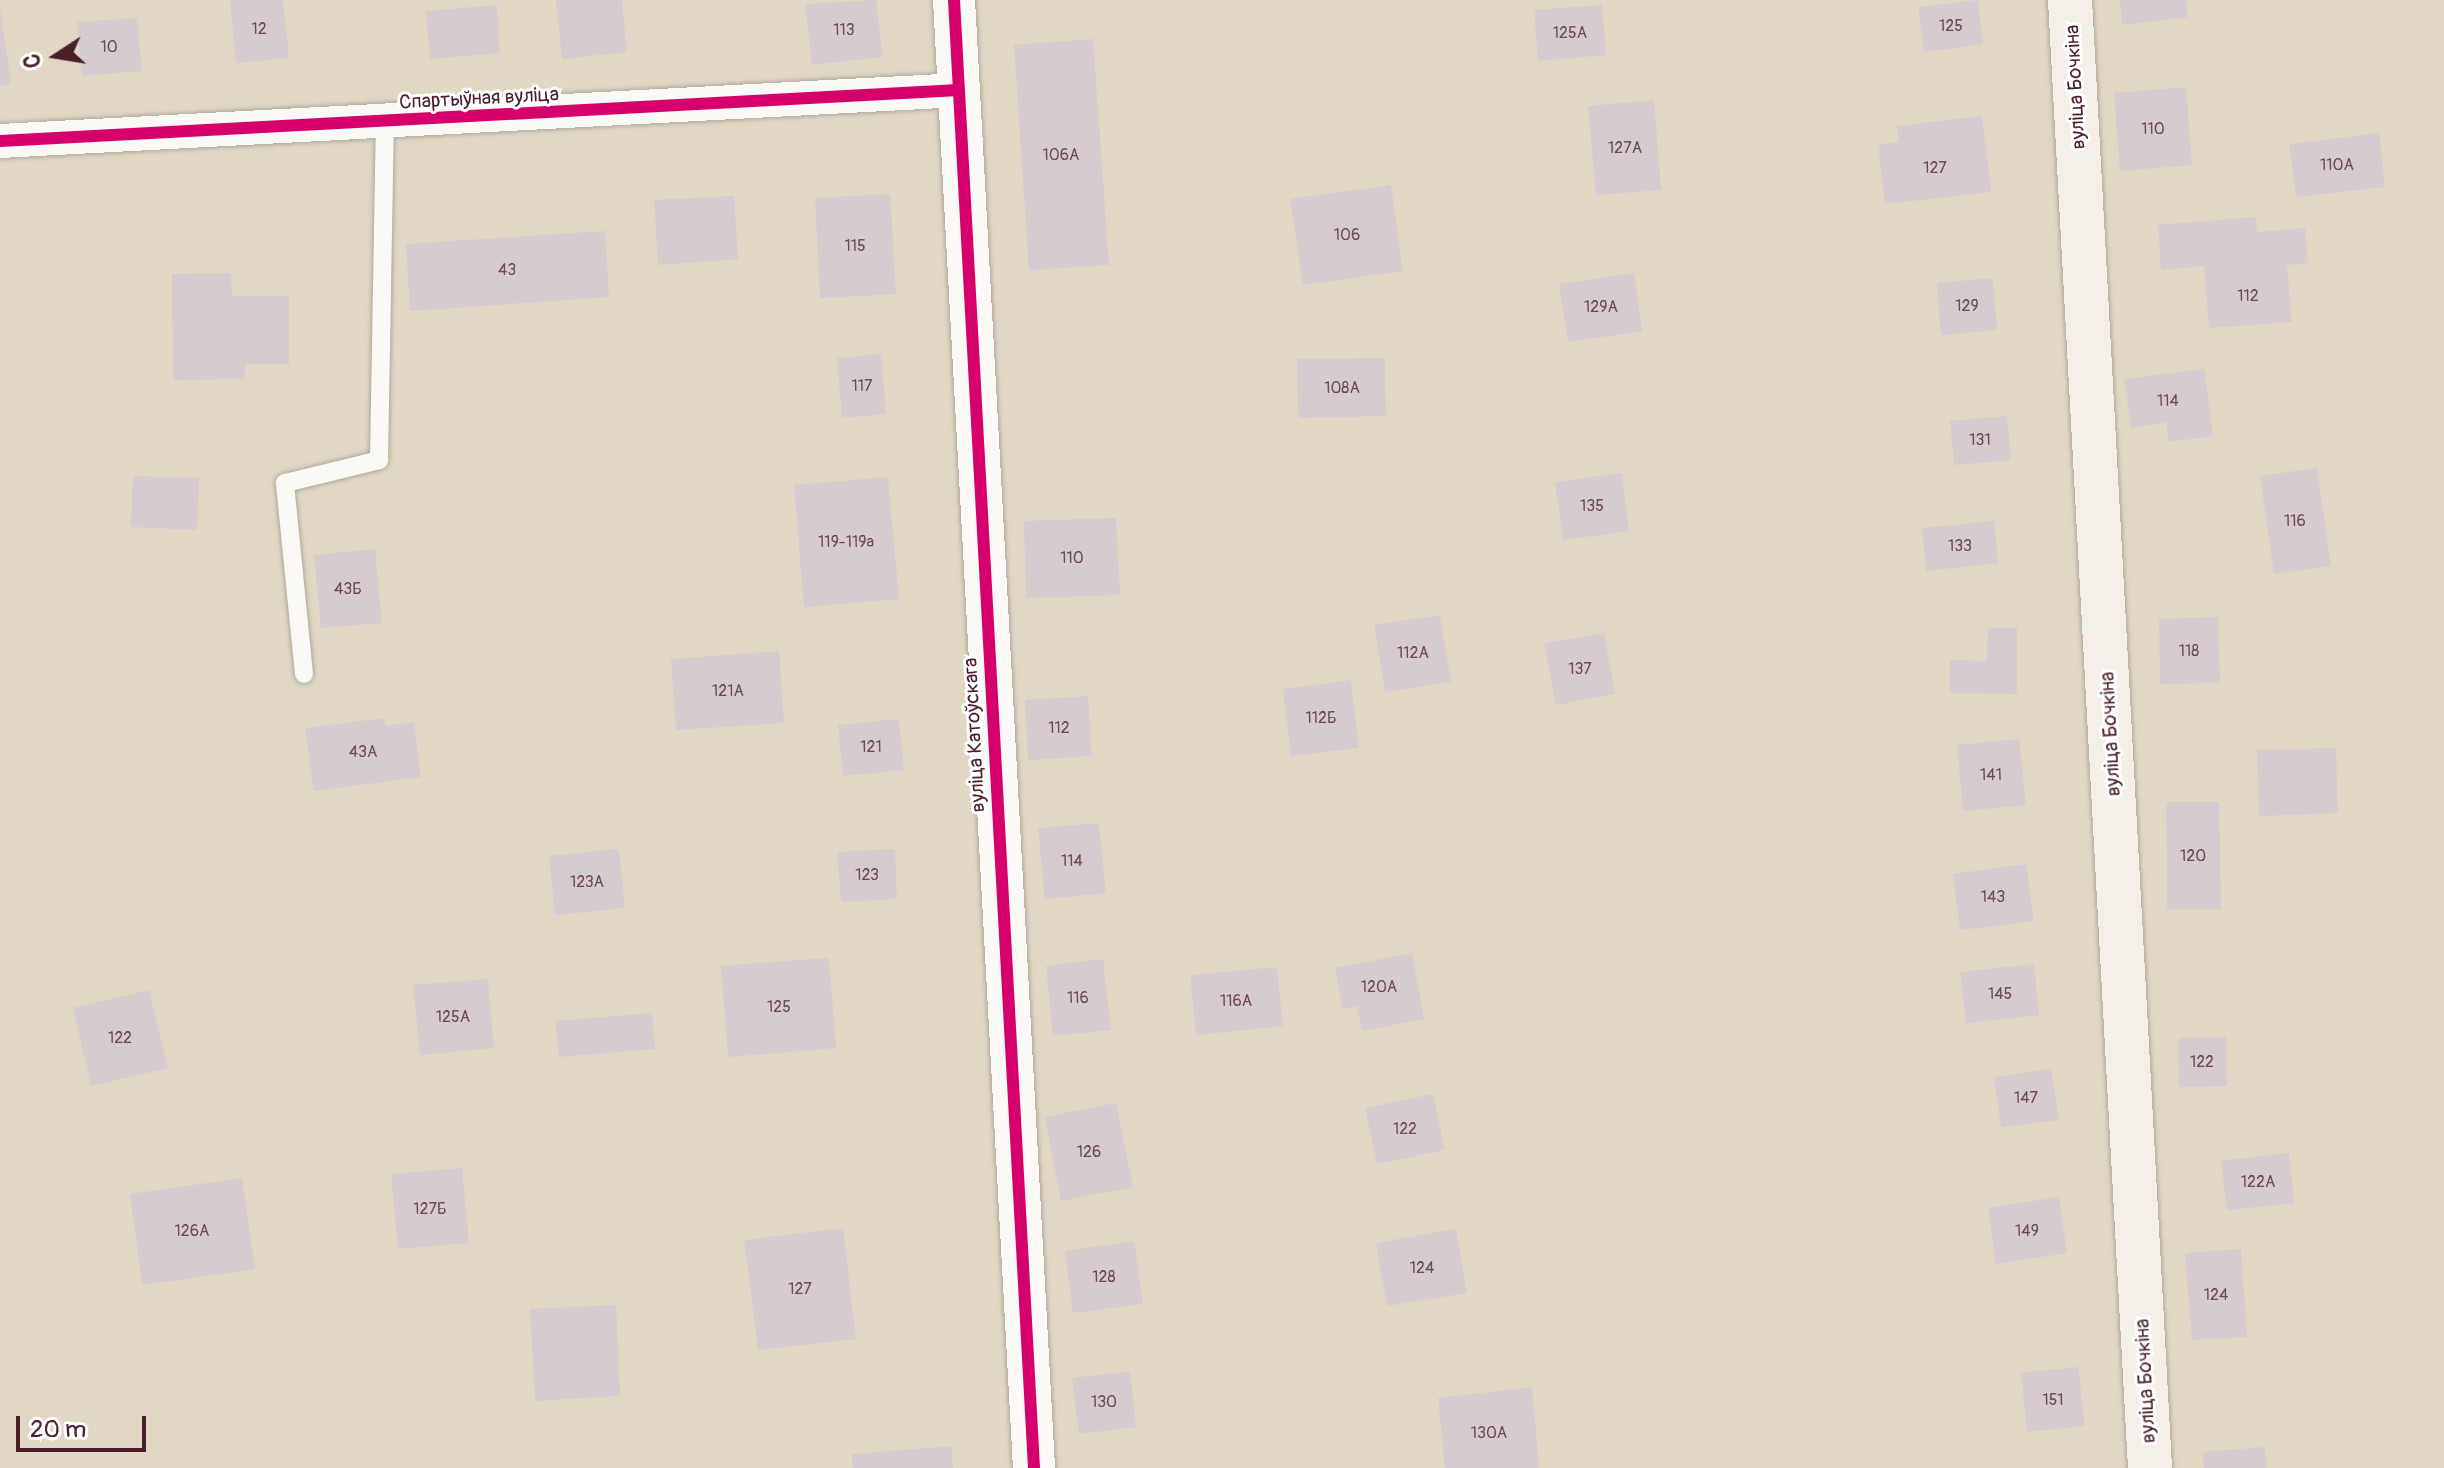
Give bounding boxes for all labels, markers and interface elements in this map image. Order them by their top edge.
north arrow [16,16,96,96]
house number: 125 [1939,16,1963,36]
house number: 12 [251,19,267,39]
house number: 113 [833,20,855,40]
house number: 125А [1553,23,1587,43]
street label: вуліца Бочкіна [2060,24,2090,150]
house number: 10 [100,37,118,57]
text: С [17,51,48,71]
street label: Спартыўная вуліца [398,82,560,114]
house number: 110 [2141,119,2165,139]
house number: 127А [1608,138,1642,158]
house number: 106А [1043,145,1079,165]
house number: 110А [2320,155,2354,175]
house number: 127 [1923,158,1947,178]
house number: 106 [1334,225,1360,245]
house number: 115 [844,236,866,256]
house number: 43 [498,260,516,280]
house number: 112 [2237,286,2259,306]
house number: 129 [1955,296,1979,316]
house number: 129А [1584,297,1618,317]
house number: 117 [852,376,872,396]
house number: 108А [1324,378,1360,398]
house number: 114 [2157,391,2179,411]
house number: 131 [1969,430,1991,450]
house number: 135 [1580,496,1604,516]
house number: 116 [2284,511,2306,531]
house number: 119-119а [818,532,874,552]
house number: 133 [1948,536,1972,556]
house number: 110 [1060,548,1084,568]
house number: 43Б [334,579,362,599]
house number: 118 [2179,641,2199,661]
house number: 112А [1397,643,1429,663]
street label: вуліца Катоўскага [958,657,990,813]
house number: 137 [1568,659,1592,679]
street label: вуліца Бочкіна [2095,671,2125,797]
house number: 121А [712,681,744,701]
house number: 112Б [1305,708,1337,728]
house number: 112 [1048,718,1070,738]
house number: 121 [860,737,882,757]
house number: 43А [349,742,377,762]
house number: 141 [1980,765,2002,785]
house number: 120 [2180,846,2206,866]
house number: 114 [1061,851,1083,871]
house number: 123 [855,865,879,885]
house number: 123А [570,872,604,892]
house number: 143 [1981,887,2005,907]
house number: 120А [1361,977,1397,997]
house number: 145 [1988,984,2012,1004]
house number: 116 [1067,988,1089,1008]
house number: 116А [1220,991,1252,1011]
house number: 125 [767,997,791,1017]
house number: 125А [436,1007,470,1027]
house number: 122 [108,1028,132,1048]
house number: 122 [2190,1052,2214,1072]
house number: 147 [2014,1088,2038,1108]
house number: 122 [1393,1119,1417,1139]
house number: 126 [1077,1142,1101,1162]
house number: 122А [2241,1172,2275,1192]
house number: 127Б [413,1199,447,1219]
house number: 126А [175,1221,209,1241]
house number: 149 [2015,1221,2039,1241]
house number: 124 [1410,1258,1434,1278]
house number: 128 [1092,1267,1116,1287]
house number: 127 [788,1279,812,1299]
house number: 124 [2204,1285,2228,1305]
street label: вуліца Бочкіна [2130,1318,2160,1444]
house number: 151 [2042,1390,2064,1410]
house number: 130 [1091,1392,1117,1412]
scale bar [20,1400,150,1450]
text: 20 m [30,1415,86,1444]
house number: 130А [1471,1423,1507,1443]

